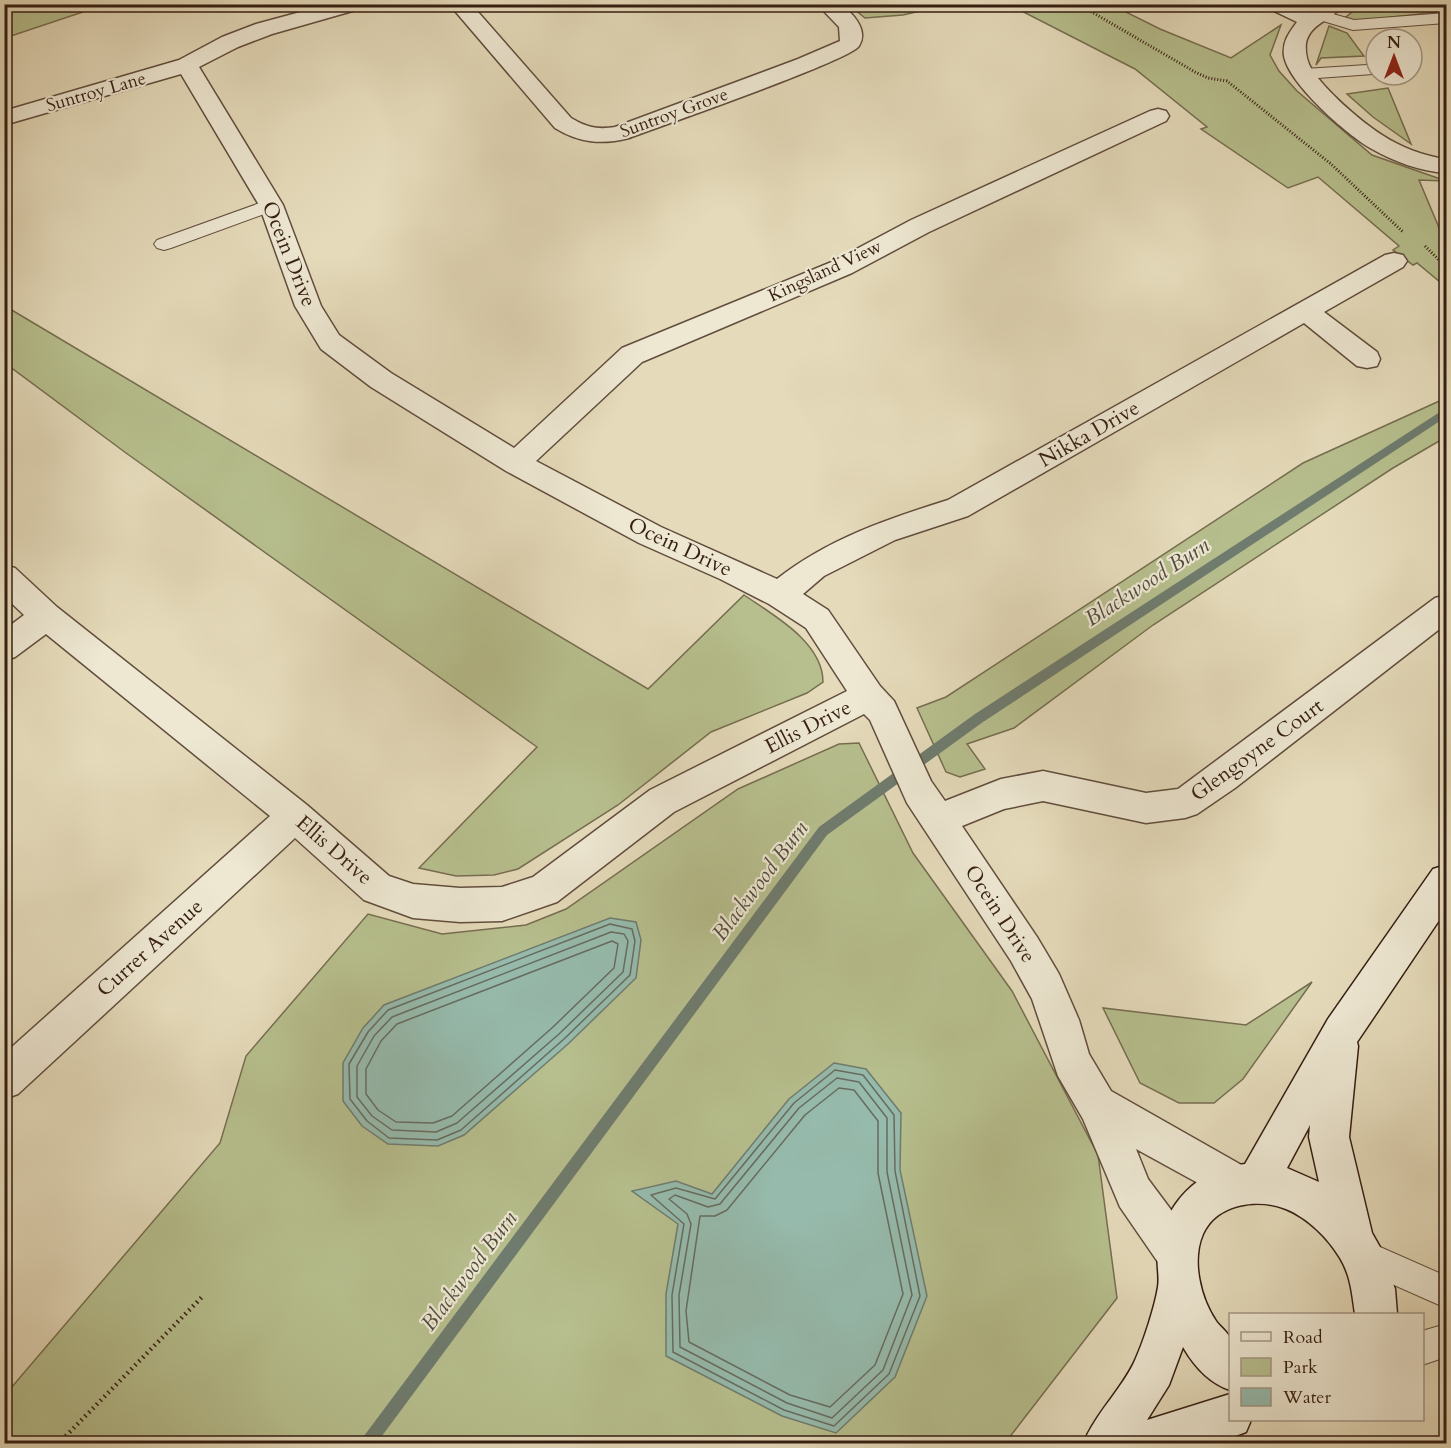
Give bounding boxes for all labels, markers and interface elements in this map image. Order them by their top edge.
north arrow [1364,27,1424,87]
text: N [1387,32,1401,54]
street label: Suntroy Lane [43,66,149,118]
street label: Suntroy Grove [616,82,732,144]
street label: Ocein Drive [255,197,323,311]
street label: Kingsland View [764,234,886,308]
street label: Nikka Drive [1033,393,1145,475]
street label: Ocein Drive [623,510,737,584]
water label: Blackwood Burn [1079,530,1215,634]
street label: Glengoyne Court [1185,692,1330,808]
street label: Ellis Drive [760,693,856,761]
street label: Ellis Drive [289,809,379,891]
water label: Blackwood Burn [705,815,815,947]
street label: Ocein Drive [957,859,1043,969]
street label: Currer Avenue [91,892,209,1004]
water label: Blackwood Burn [414,1205,524,1337]
legend [1229,1313,1424,1421]
text: Road [1283,1325,1323,1350]
text: Park [1283,1355,1318,1380]
text: Water [1282,1385,1332,1410]

